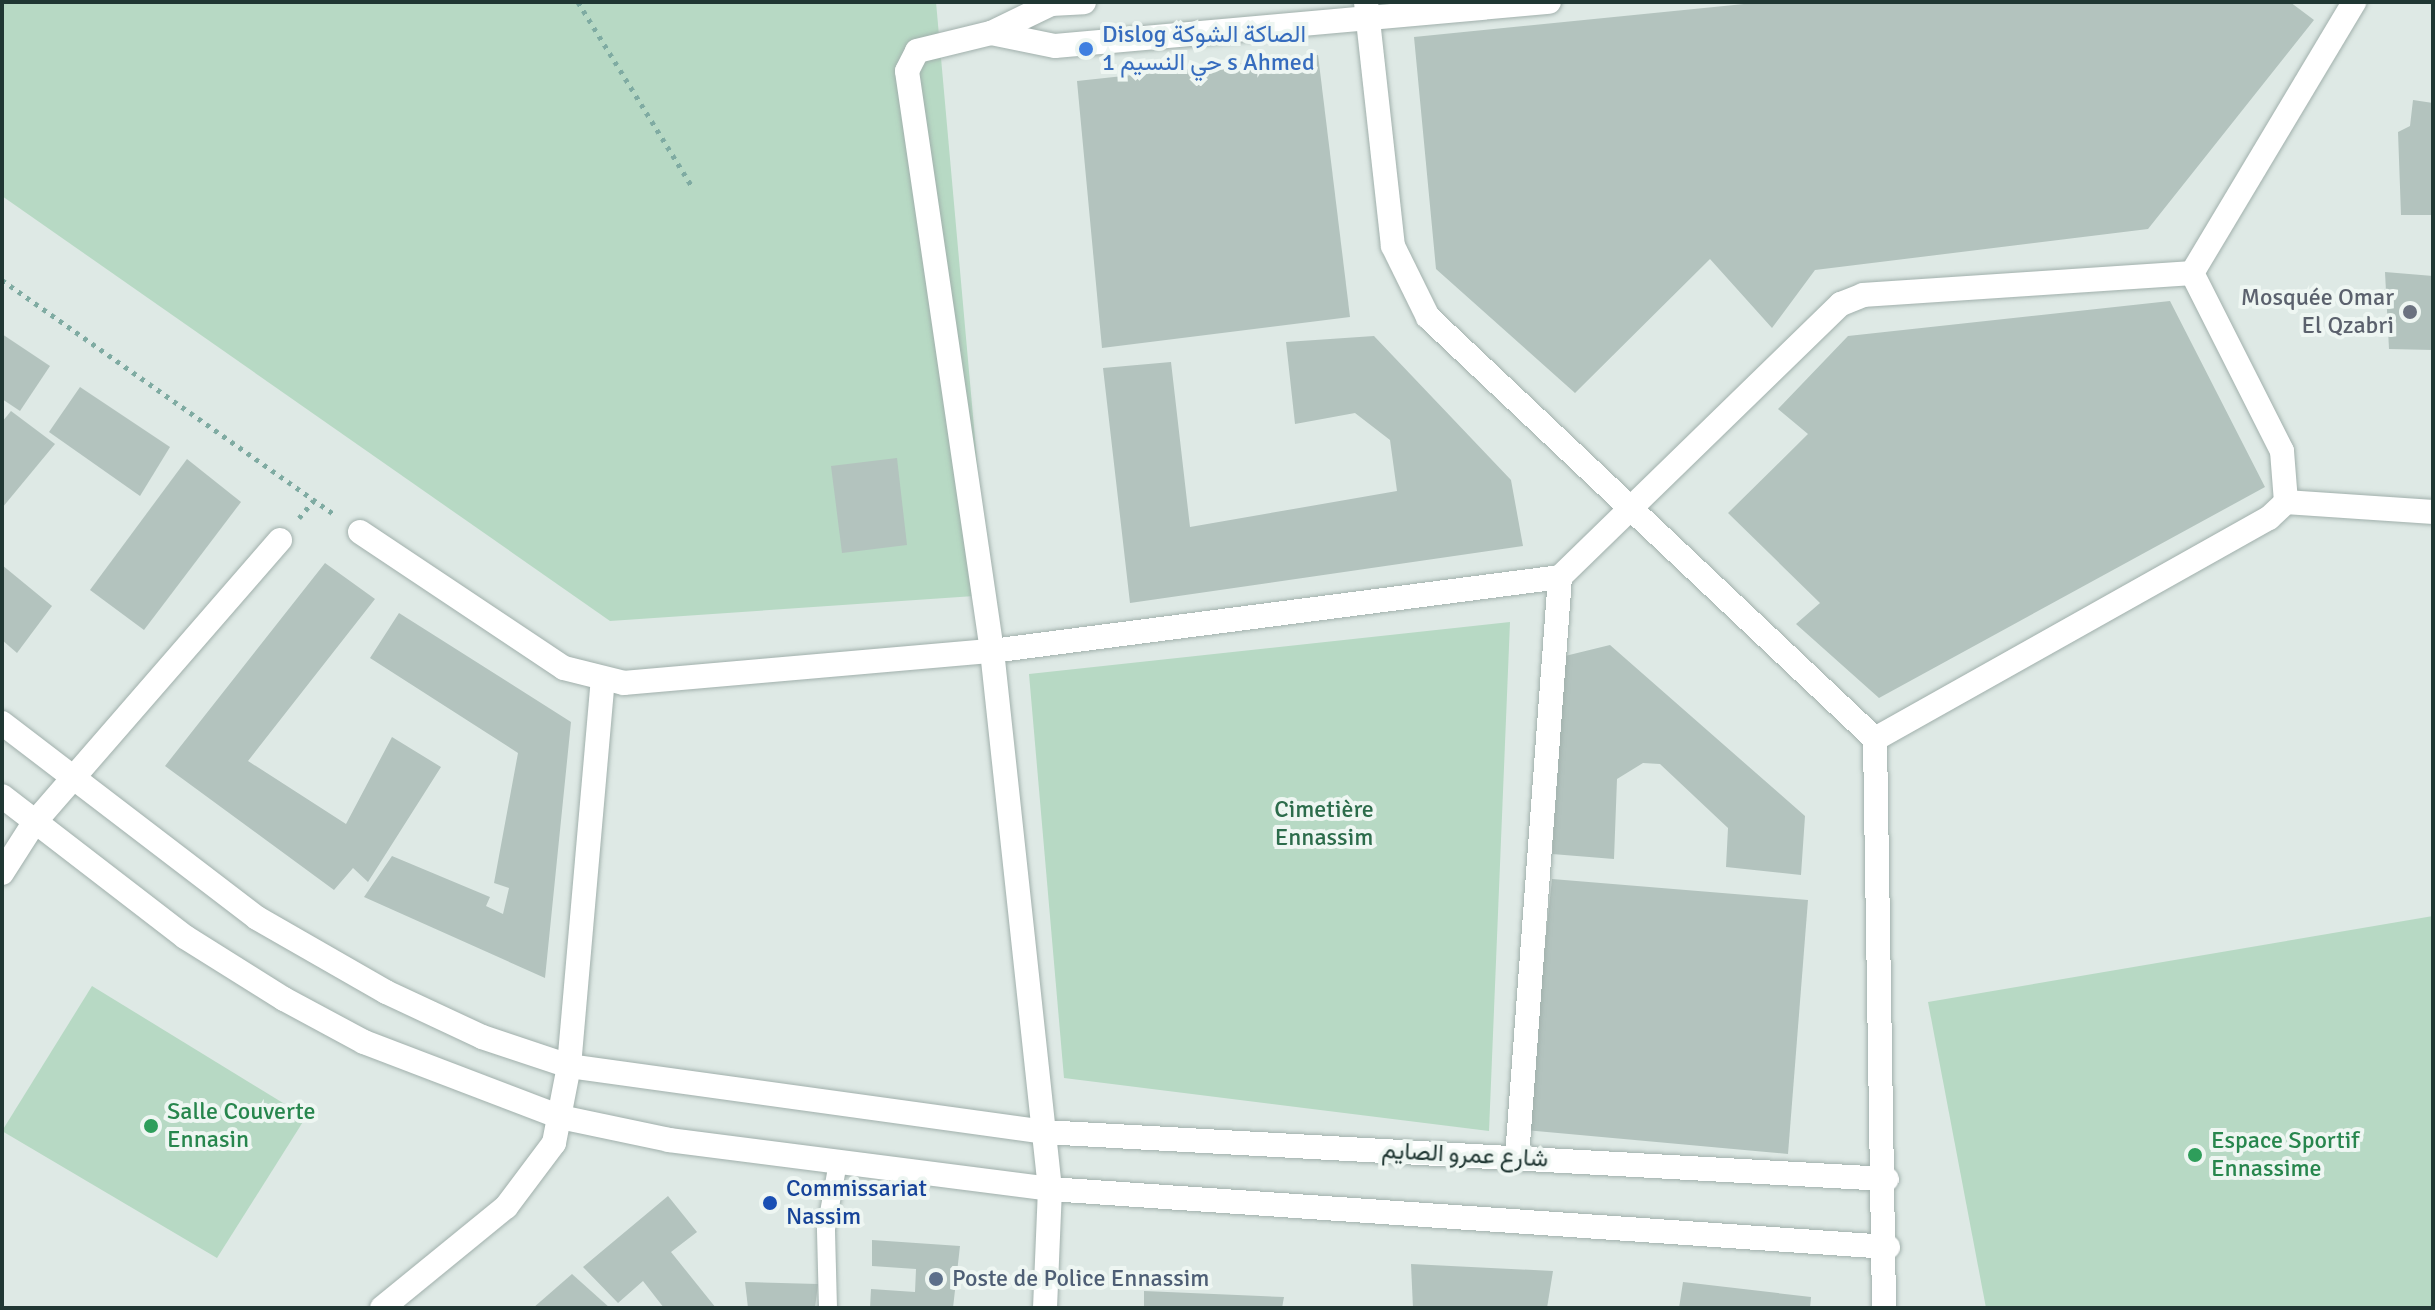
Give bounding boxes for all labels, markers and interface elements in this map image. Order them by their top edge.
place label: Dislog الصاكة الشوكة حي النسيم 1 s Ahmed [1102,21,1315,77]
marker: Dislog الصاكة الشوكة حي النسيم 1 s Ahmed [1077,40,1095,58]
place label: Mosquée Omar El Qzabri [2241,284,2394,340]
marker: Mosquée Omar El Qzabri [2401,303,2419,321]
park label: Cimetière Ennassim [1274,796,1374,852]
place label: Salle Couverte Ennasin [167,1098,315,1154]
marker: Salle Couverte Ennasin [142,1117,160,1135]
place label: Espace Sportif Ennassime [2211,1127,2359,1183]
street label: شارع عمرو الصايم [1381,1136,1549,1174]
marker: Espace Sportif Ennassime [2186,1146,2204,1164]
place label: Commissariat Nassim [786,1175,927,1231]
marker: Commissariat Nassim [761,1194,779,1212]
place label: Poste de Police Ennassim [952,1265,1209,1293]
marker: Poste de Police Ennassim [927,1270,945,1288]

